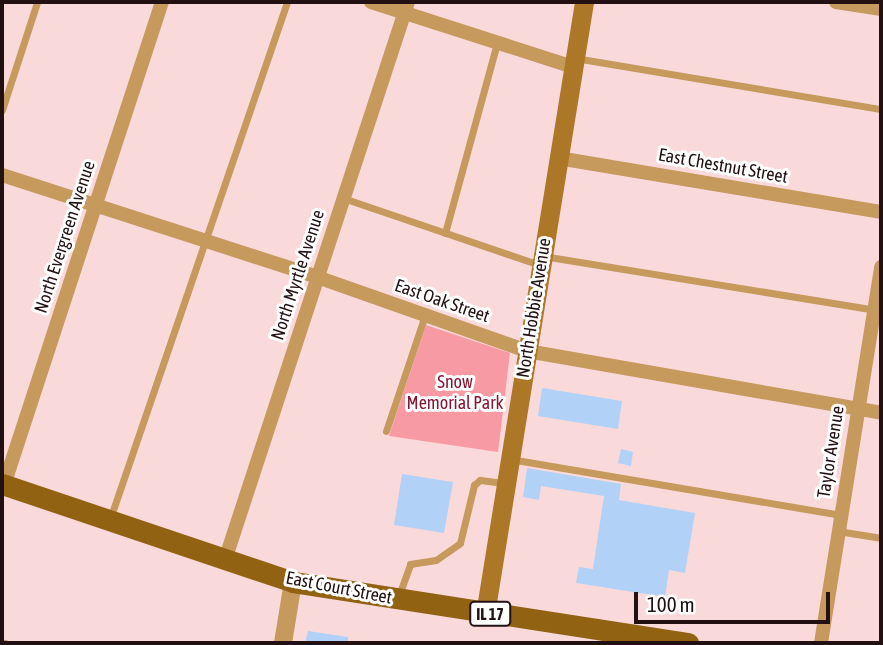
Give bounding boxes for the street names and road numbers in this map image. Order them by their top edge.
street label: East Chestnut Street [657,144,789,188]
street label: North Evergreen Avenue [30,158,100,316]
street label: North Myrtle Avenue [267,207,329,343]
street label: North Hobbie Avenue [512,237,556,379]
street label: East Oak Street [392,275,492,327]
street label: Taylor Avenue [813,404,849,500]
street label: East Court Street [284,567,394,609]
road number: IL 17 [469,601,511,626]

